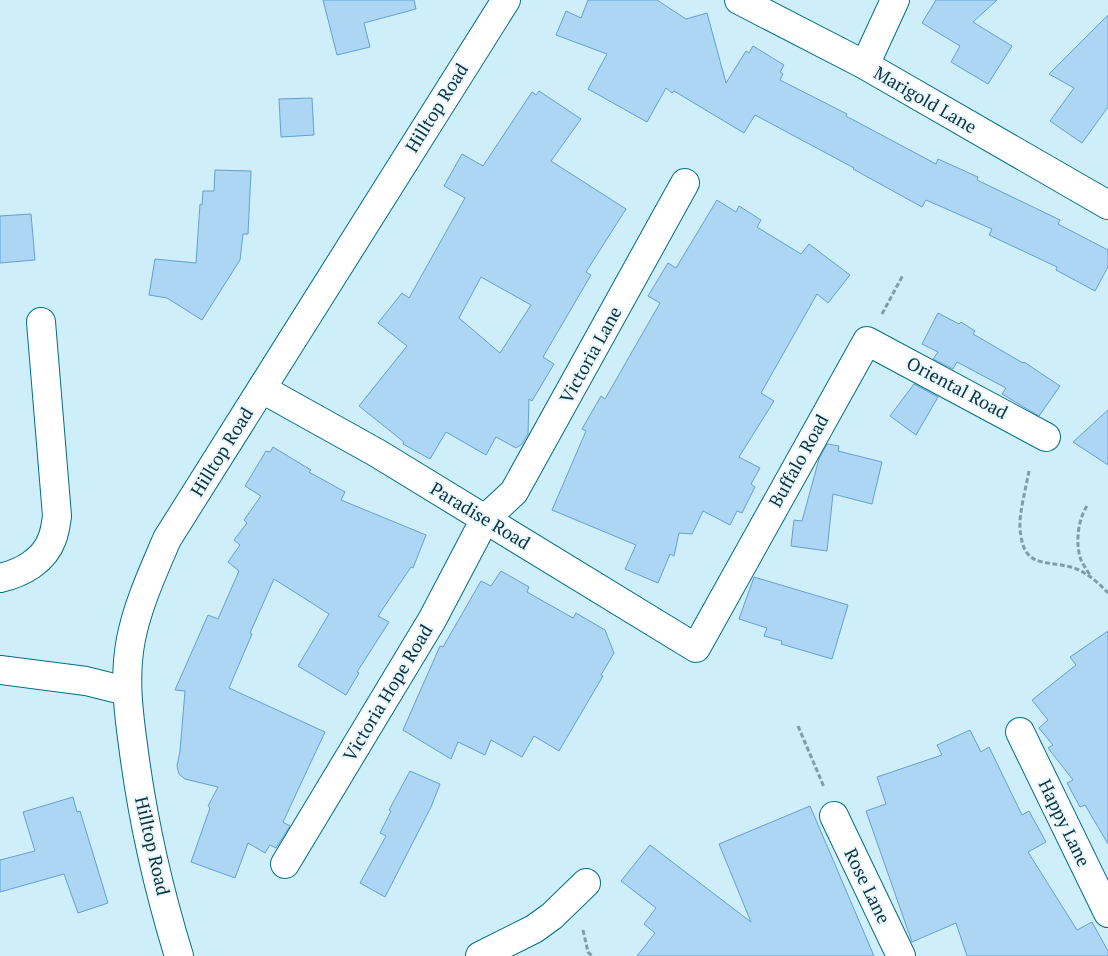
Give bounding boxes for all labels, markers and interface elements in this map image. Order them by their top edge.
street label: Hilltop Road [399,58,473,157]
street label: Marigold Lane [870,60,981,138]
street label: Victoria Lane [554,302,627,407]
street label: Oriental Road [903,350,1012,424]
street label: Hilltop Road [184,402,258,501]
street label: Buffalo Road [763,410,834,511]
street label: Paradise Road [426,476,535,554]
street label: Victoria Hope Road [337,620,437,765]
street label: Happy Lane [1033,775,1096,870]
street label: Hilltop Road [130,794,176,898]
street label: Rose Lane [839,844,896,927]

